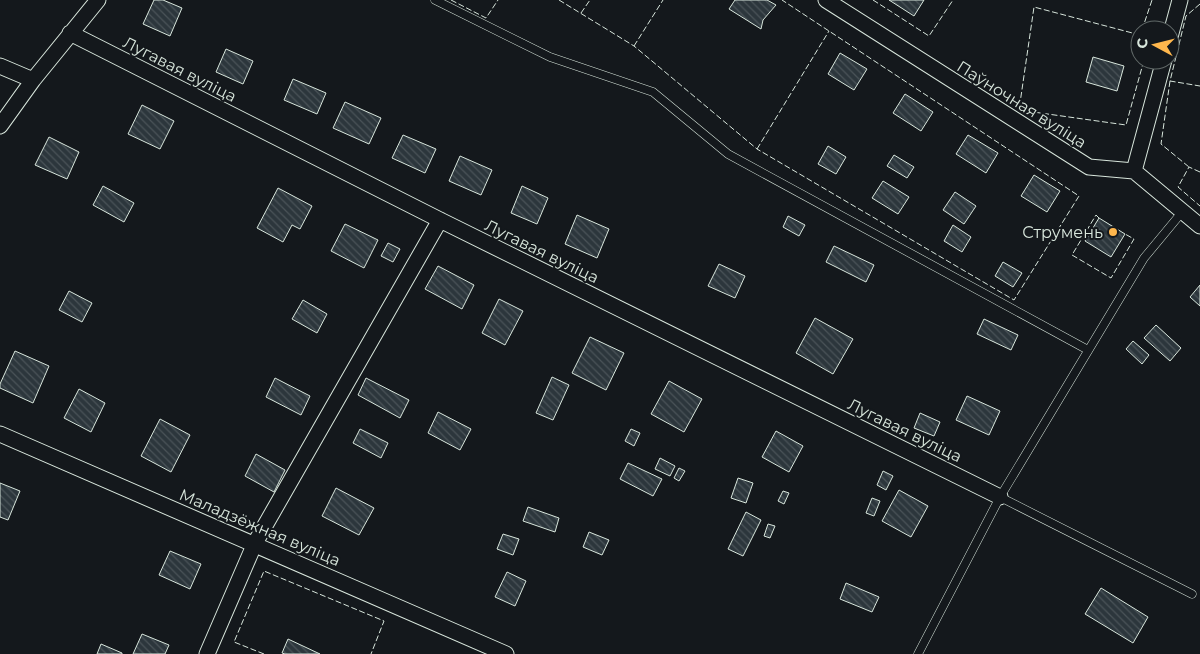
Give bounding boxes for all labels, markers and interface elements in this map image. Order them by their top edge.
north arrow [1130,20,1180,70]
street label: Лугавая вуліца [120,33,240,106]
text: С [1133,37,1152,50]
street label: Паўночная вуліца [953,57,1090,152]
street label: Лугавая вуліца [482,216,602,287]
place label: Струмень [1022,223,1103,242]
marker: Струмень [1107,226,1119,238]
street label: Лугавая вуліца [845,395,965,466]
street label: Маладзёжная вуліца [176,485,343,570]

